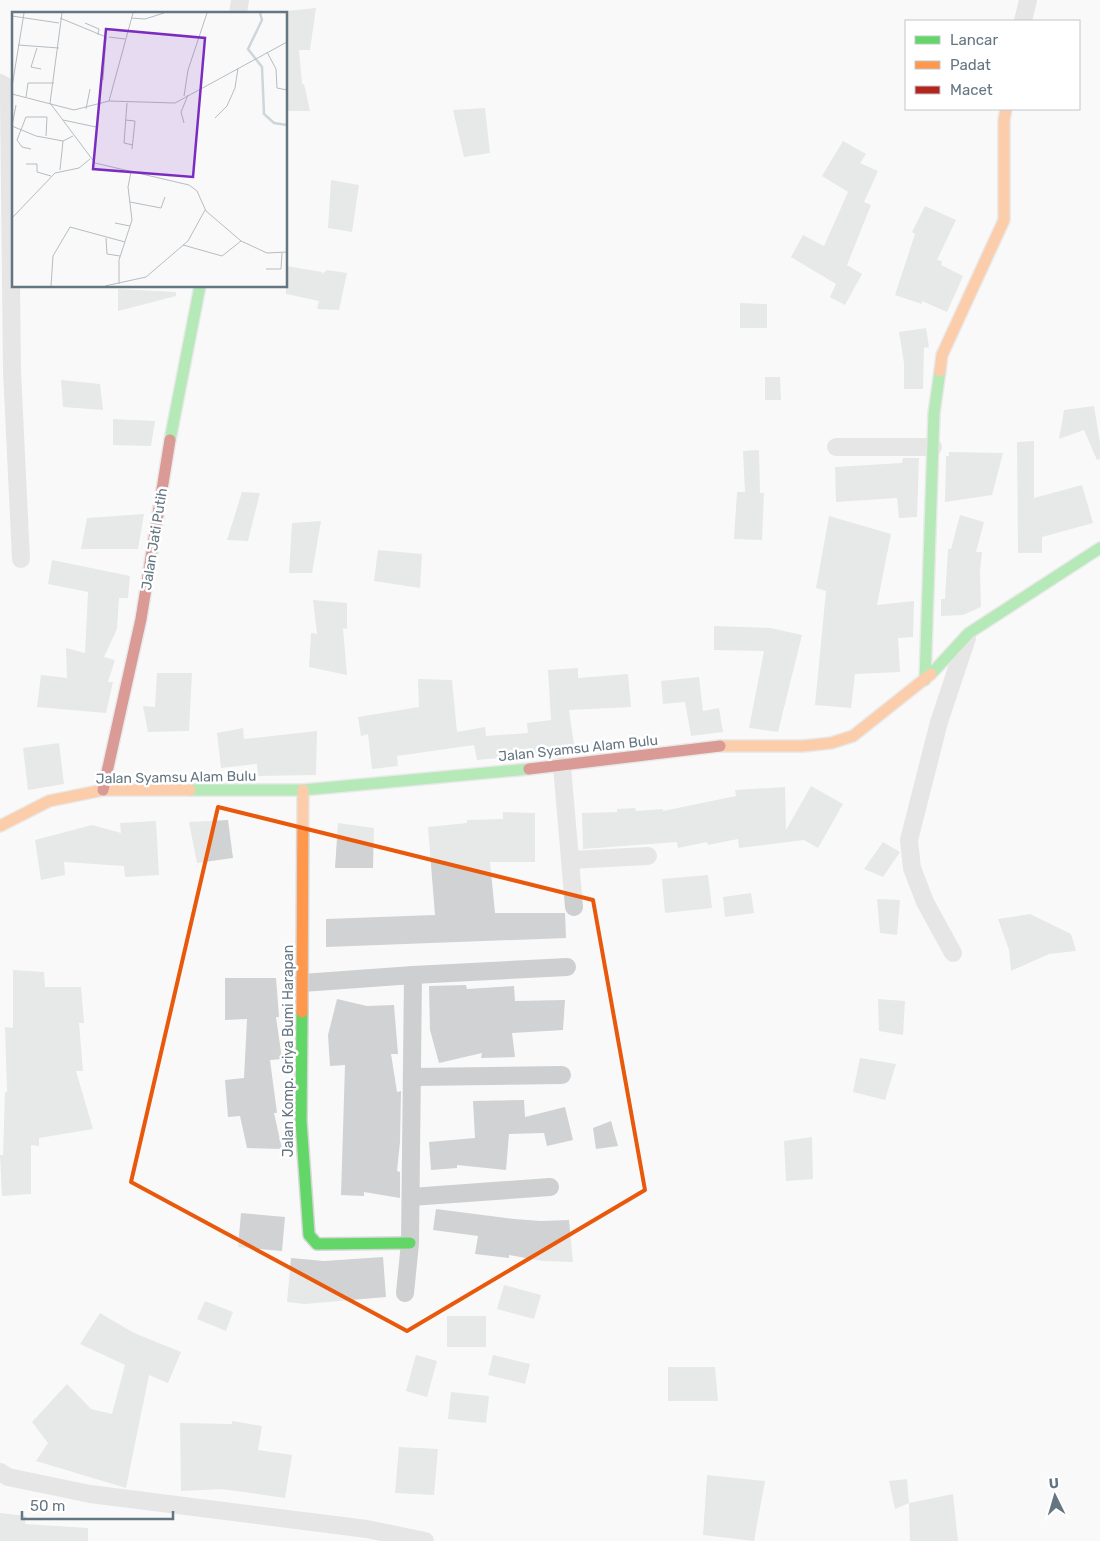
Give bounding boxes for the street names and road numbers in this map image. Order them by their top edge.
street label: Jalan Jati Putih [138,487,171,591]
street label: Jalan Syamsu Alam Bulu [497,732,659,765]
street label: Jalan Syamsu Alam Bulu [96,768,256,787]
street label: Jalan Komp. Griya Bumi Harapan [280,945,297,1157]

